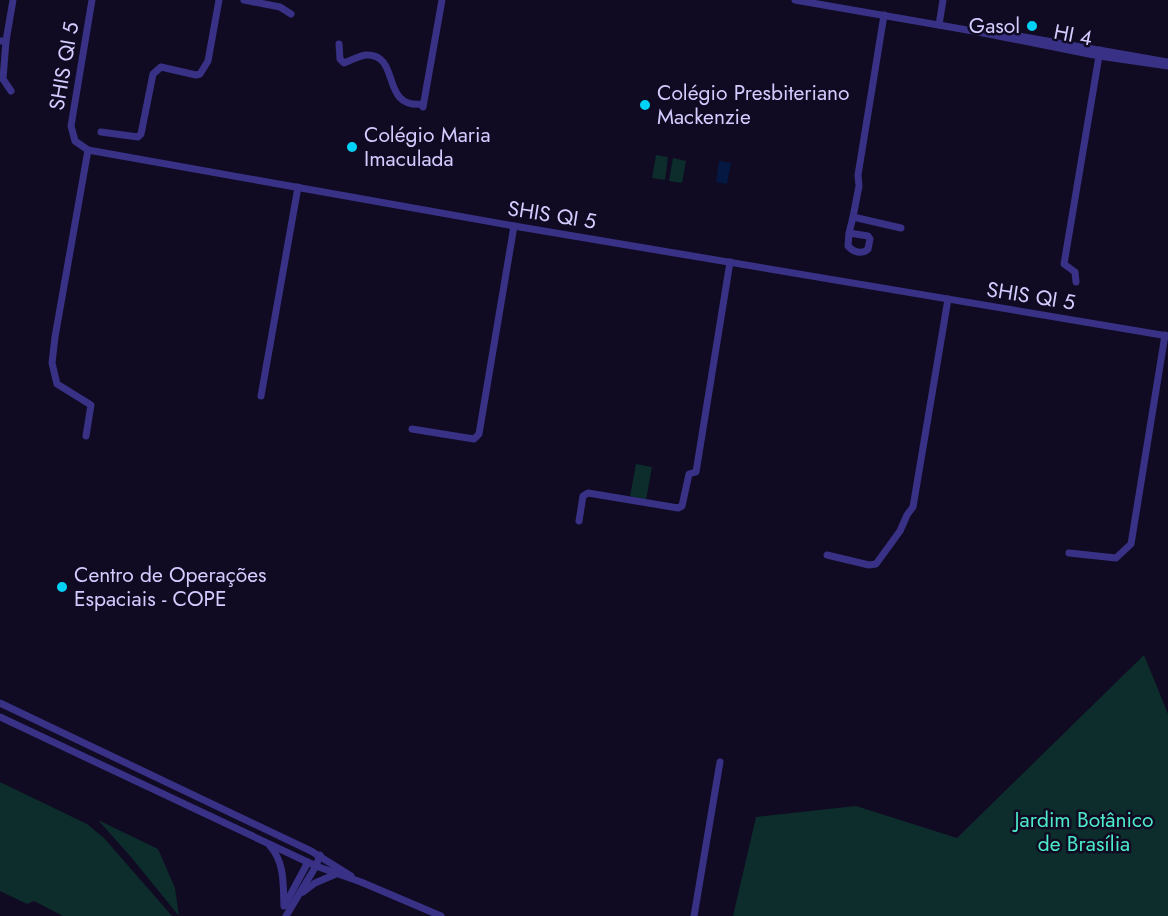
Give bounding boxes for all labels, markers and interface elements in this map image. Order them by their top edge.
place label: Gasol [969,11,1020,41]
street label: HI 4 [1051,17,1095,53]
street label: SHIS QI 5 [41,19,87,113]
marker: Gasol [1025,19,1039,33]
place label: Colégio Presbiteriano Mackenzie [657,78,850,132]
marker: Colégio Presbiteriano Mackenzie [638,98,652,112]
place label: Colégio Maria Imaculada [364,120,491,174]
marker: Colégio Maria Imaculada [345,140,359,154]
street label: SHIS QI 5 [506,193,598,237]
street label: SHIS QI 5 [985,274,1077,318]
place label: Centro de Operações Espaciais - COPE [74,560,266,614]
marker: Centro de Operações Espaciais - COPE [55,580,69,594]
park label: Jardim Botânico de Brasília [1012,805,1153,859]

